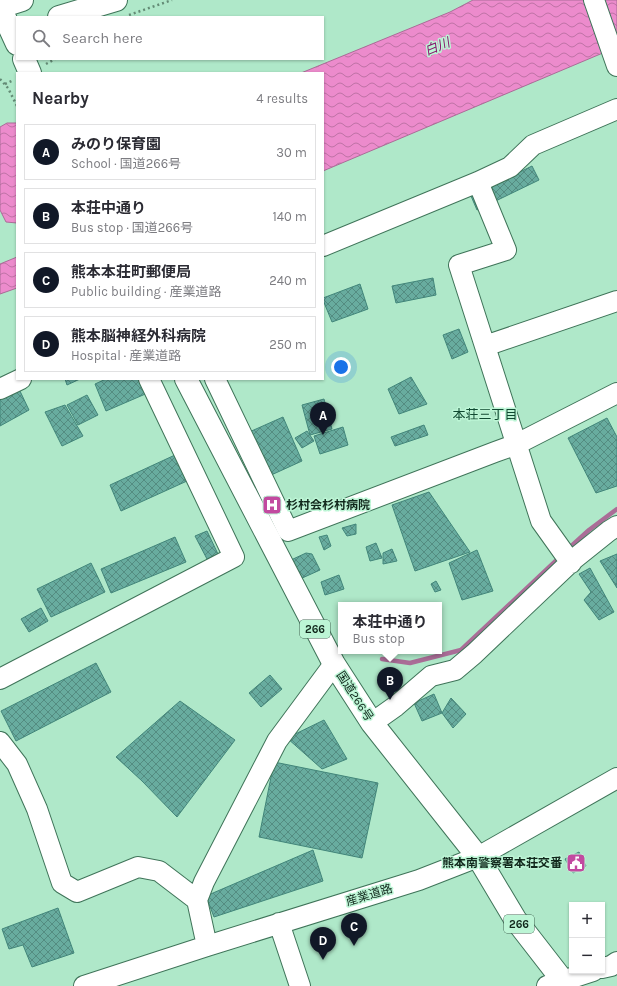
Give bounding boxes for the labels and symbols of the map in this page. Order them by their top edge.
water label: 白川 [422,34,454,58]
your location [331,357,351,377]
pin: A [310,402,336,435]
district label: 本荘三丁目 [452,407,518,422]
hospital icon: 杉村会杉村病院 [261,494,283,516]
place label: 杉村会杉村病院 [286,498,370,512]
road number: 266 [300,620,330,638]
pin: B [377,667,403,700]
street label: 国道266号 [334,668,376,724]
public building icon: 熊本南警察署本荘交番 [565,852,587,874]
place label: 熊本南警察署本荘交番 [442,856,563,870]
street label: 産業道路 [344,881,394,909]
pin: C [341,913,367,946]
road number: 266 [504,915,534,933]
pin: D [310,927,336,960]

